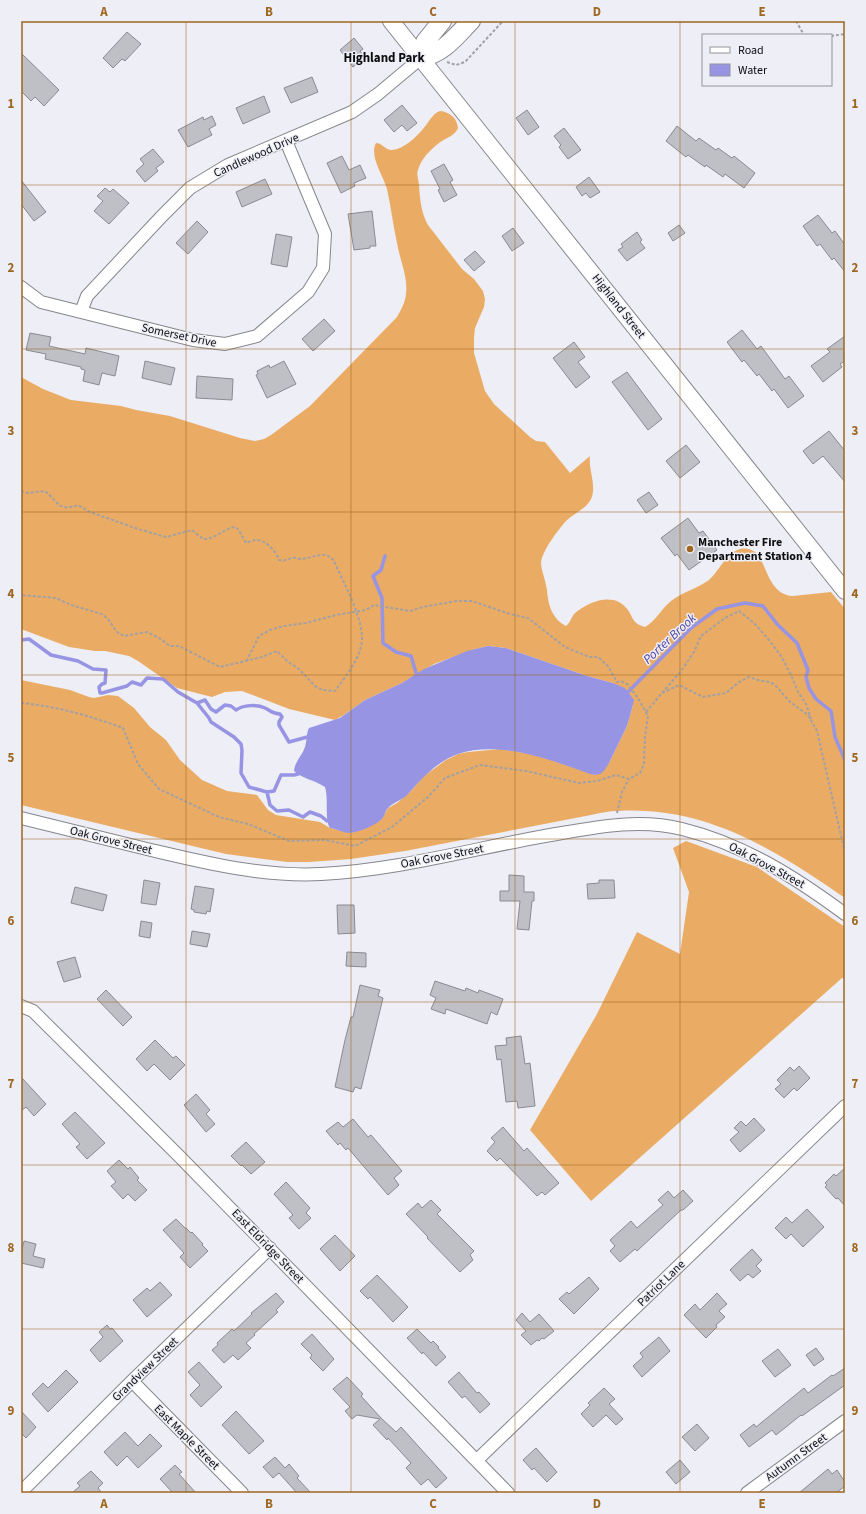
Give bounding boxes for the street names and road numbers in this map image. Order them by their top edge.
street label: Candlewood Drive [211,129,302,182]
street label: Highland Street [588,270,649,342]
street label: Somerset Drive [140,319,218,352]
street label: Oak Grove Street [68,822,154,859]
street label: Oak Grove Street [726,838,808,893]
street label: Oak Grove Street [399,840,485,873]
street label: East Eldridge Street [228,1205,308,1287]
street label: Patriot Lane [634,1256,689,1310]
street label: Grandview Street [108,1333,182,1405]
street label: East Maple Street [150,1401,223,1474]
street label: Autumn Street [762,1429,831,1486]

